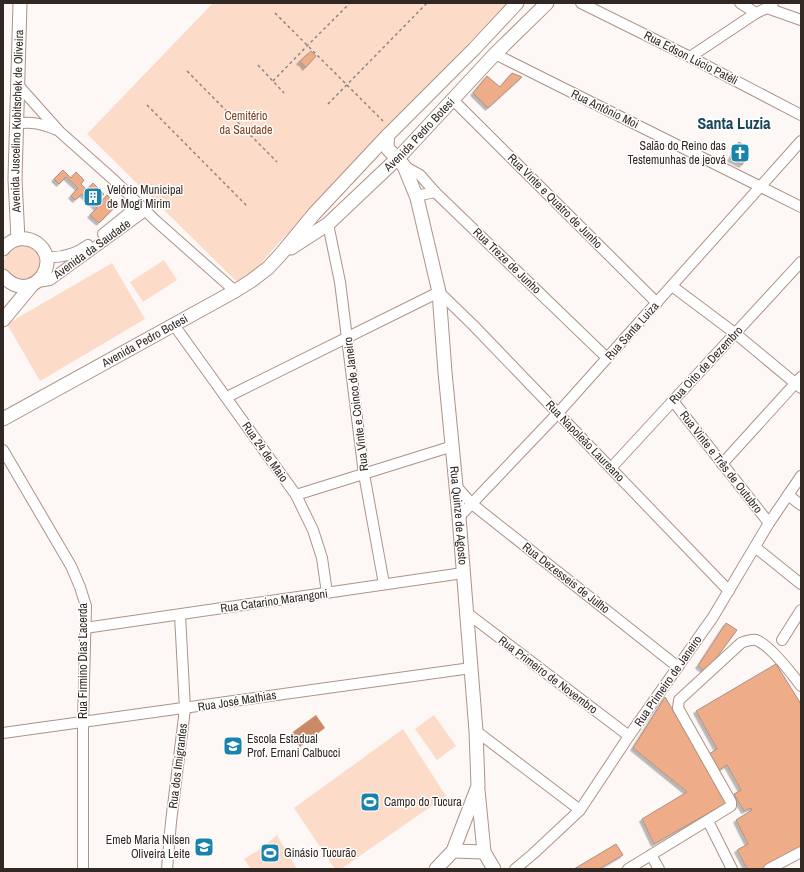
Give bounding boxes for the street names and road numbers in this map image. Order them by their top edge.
street label: Rua Edson Lúcio Patéli [641,27,741,89]
street label: Avenida Juscelino Kubitschek de Oliveira [7,29,27,214]
street label: Rua Antônio Moi [569,86,641,132]
street label: Avenida Pedro Botesi [380,94,458,176]
street label: Rua Vinte e Quatro de Junho [504,150,606,252]
street label: Avenida da Saudade [49,216,134,283]
street label: Rua Treze de Junho [470,224,544,298]
street label: Rua Santa Luiza [602,298,663,364]
street label: Avenida Pedro Botesi [98,311,191,371]
street label: Rua Oito de Dezembro [666,323,746,407]
street label: Rua Vinte e Coinco de Janeiro [340,336,372,472]
street label: Rua Napoleão Laureano [542,397,628,485]
street label: Rua Vinte e Três de Outubro [676,408,766,516]
street label: Rua 24 de Maio [238,419,292,485]
street label: Rua Quinze de Agosto [446,465,471,566]
street label: Rua Dezesseis de Julho [519,539,613,617]
street label: Rua Catarino Marangoni [219,586,329,616]
street label: Rua Firmino Dias Lacerda [75,603,91,719]
street label: Rua Primeiro de Novembro [495,632,601,718]
street label: Rua Primeiro de Janeiro [631,632,705,730]
street label: Rua José Mathias [197,687,277,715]
street label: Rua dos Imigrantes [165,722,191,810]

